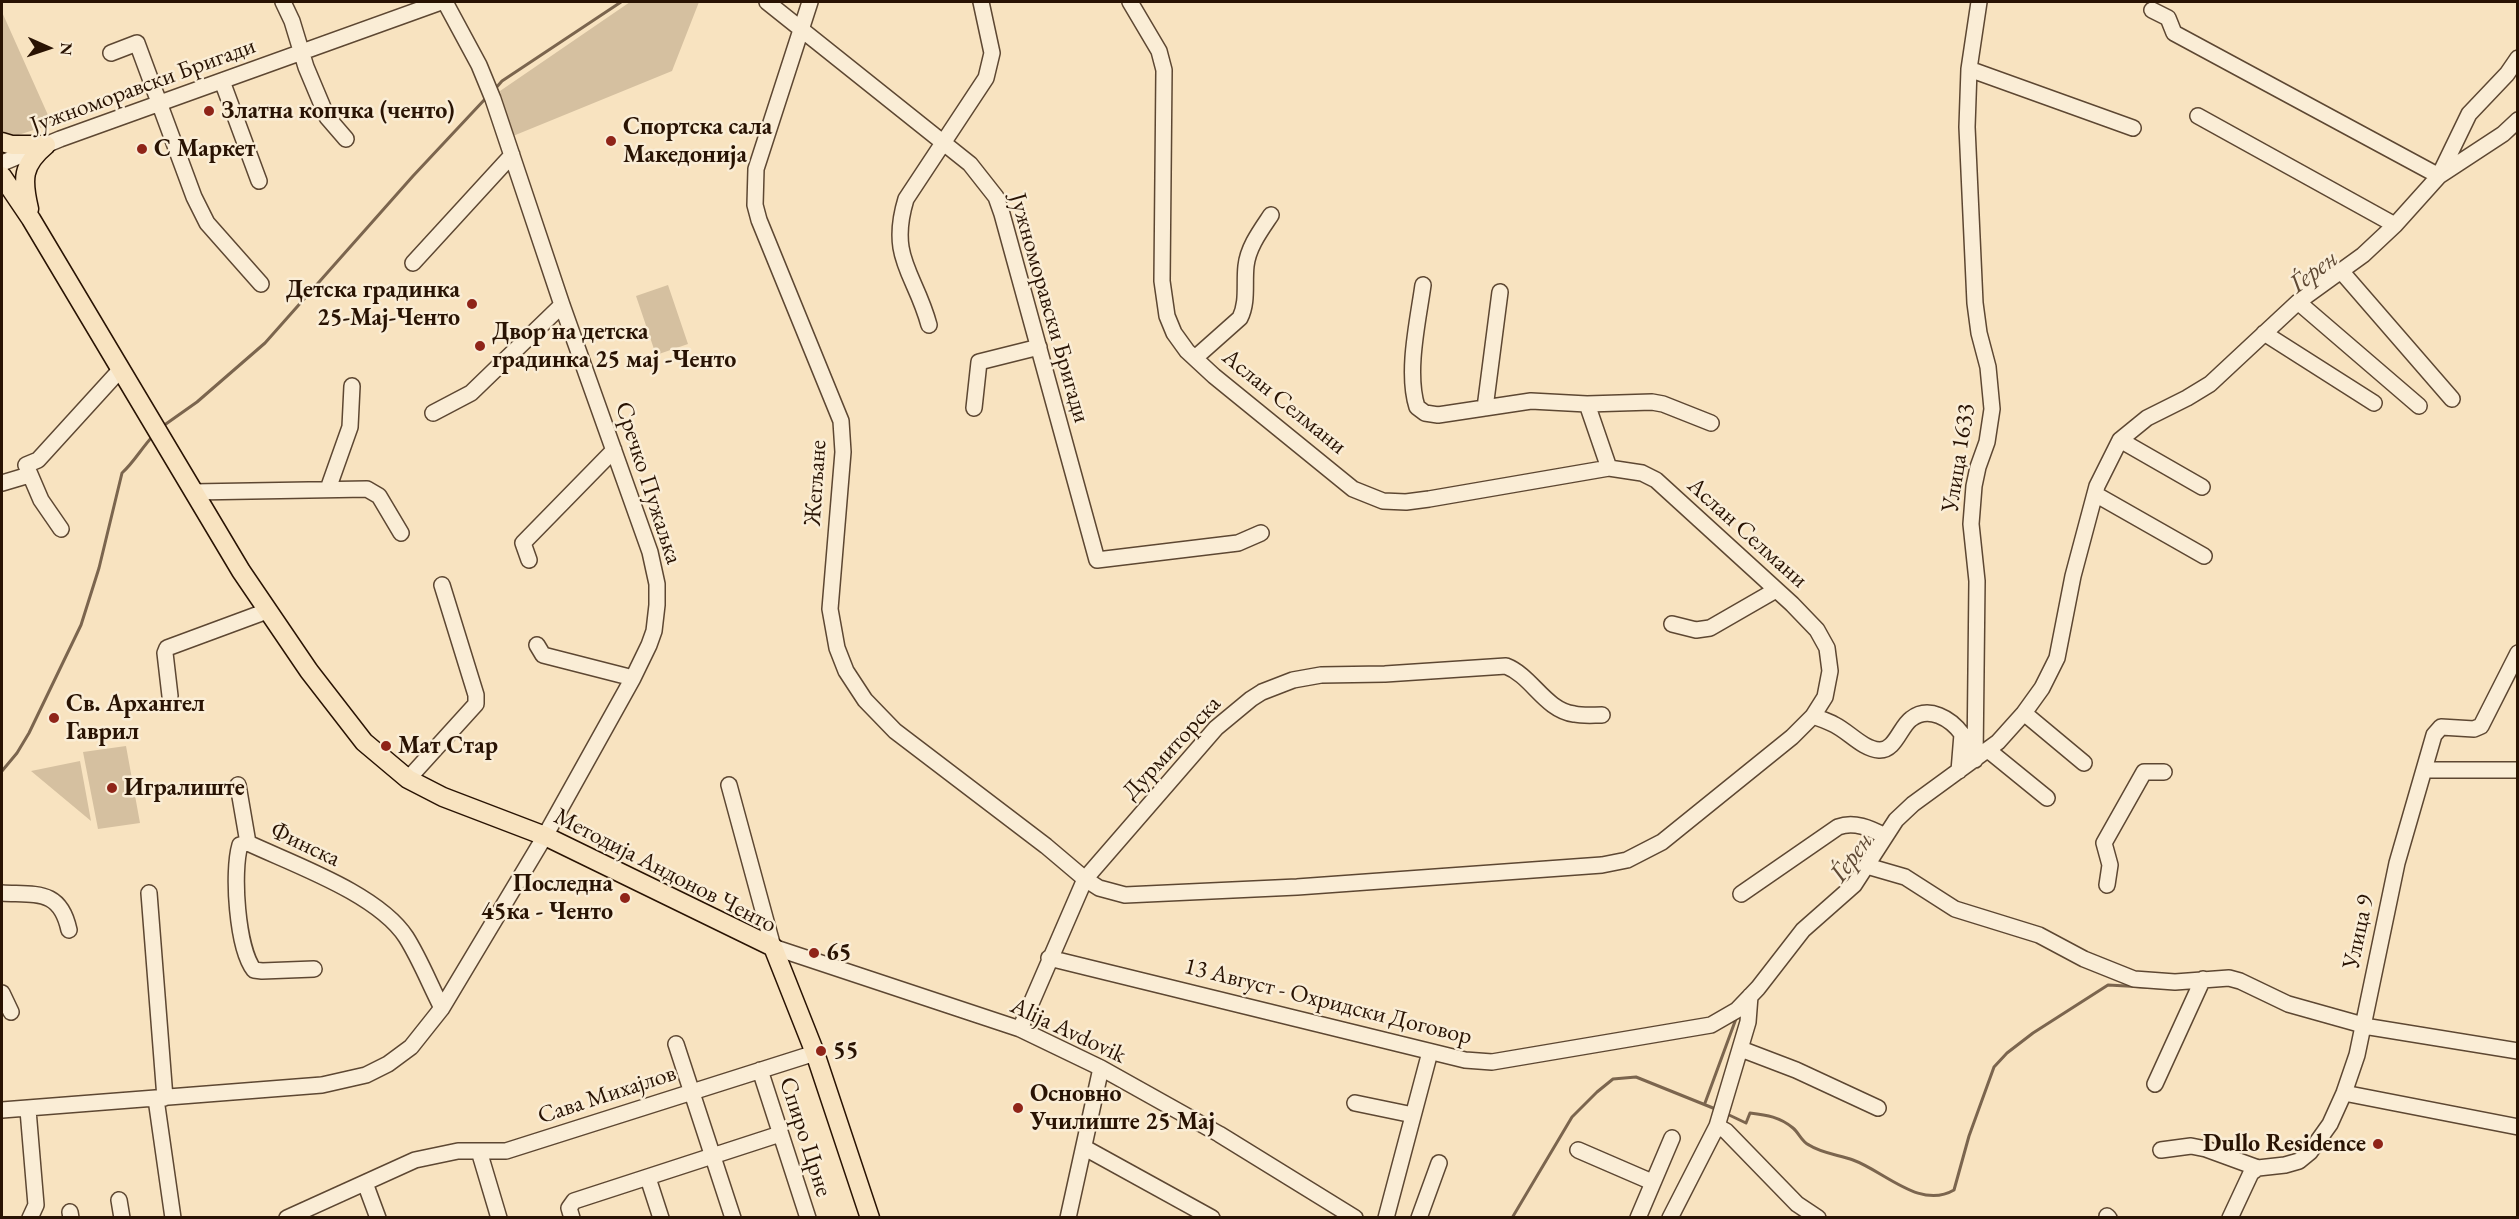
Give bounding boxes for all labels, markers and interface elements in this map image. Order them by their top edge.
north arrow [18,18,78,78]
street label: Јужноморавски Бригади [26,32,260,140]
text: N [56,42,77,56]
place label: Златна копчка (ченто) [221,97,455,125]
marker: Златна копчка (ченто) [202,104,216,118]
place label: Спортска сала Македонија [623,113,772,169]
marker: Спортска сала Македонија [604,134,618,148]
place label: С Маркет [154,135,256,163]
marker: С Маркет [135,142,149,156]
street label: Јужноморавски Бригади [1002,190,1096,426]
water label: Ѓерен [2283,243,2345,301]
place label: Детска градинка 25-Мај-Ченто [286,276,460,332]
marker: Детска градинка 25-Мај-Ченто [465,297,479,311]
place label: Двор на детска градинка 25 мај -Ченто [492,318,736,374]
marker: Двор на детска градинка 25 мај -Ченто [473,339,487,353]
street label: Аслан Селмани [1216,343,1352,461]
street label: Сречко Пужаљка [608,398,688,568]
street label: Улица 1633 [1936,401,1982,515]
street label: Жегљане [799,439,833,527]
street label: Аслан Селмани [1681,471,1813,595]
place label: Св. Архангел Гаврил [66,690,205,746]
street label: Дурмиторска [1117,690,1227,806]
marker: Св. Архангел Гаврил [47,711,61,725]
place label: Мат Стар [398,732,498,760]
marker: Мат Стар [379,739,393,753]
place label: Игралиште [124,774,245,802]
marker: Игралиште [105,781,119,795]
street label: Методија Андонов Ченто [549,802,781,940]
street label: Финска [266,816,344,874]
water label: Ѓерен [1823,827,1881,889]
place label: Последна 45ка - Ченто [481,870,613,926]
marker: Последна 45ка - Ченто [618,891,632,905]
street label: Улица 9 [2337,892,2381,972]
place label: 65 [826,939,851,967]
marker: 65 [807,946,821,960]
street label: 13 Август - Охридски Договор [1181,952,1475,1052]
street label: Alija Avdovik [1006,992,1130,1070]
place label: 55 [833,1037,858,1065]
marker: 55 [814,1044,828,1058]
street label: Сава Михајлов [534,1059,680,1131]
street label: Спиро Црне [772,1074,838,1200]
place label: Основно Училиште 25 Мај [1030,1080,1215,1136]
marker: Основно Училиште 25 Мај [1011,1101,1025,1115]
place label: Dullo Residence [2203,1130,2366,1158]
marker: Dullo Residence [2371,1137,2385,1151]

